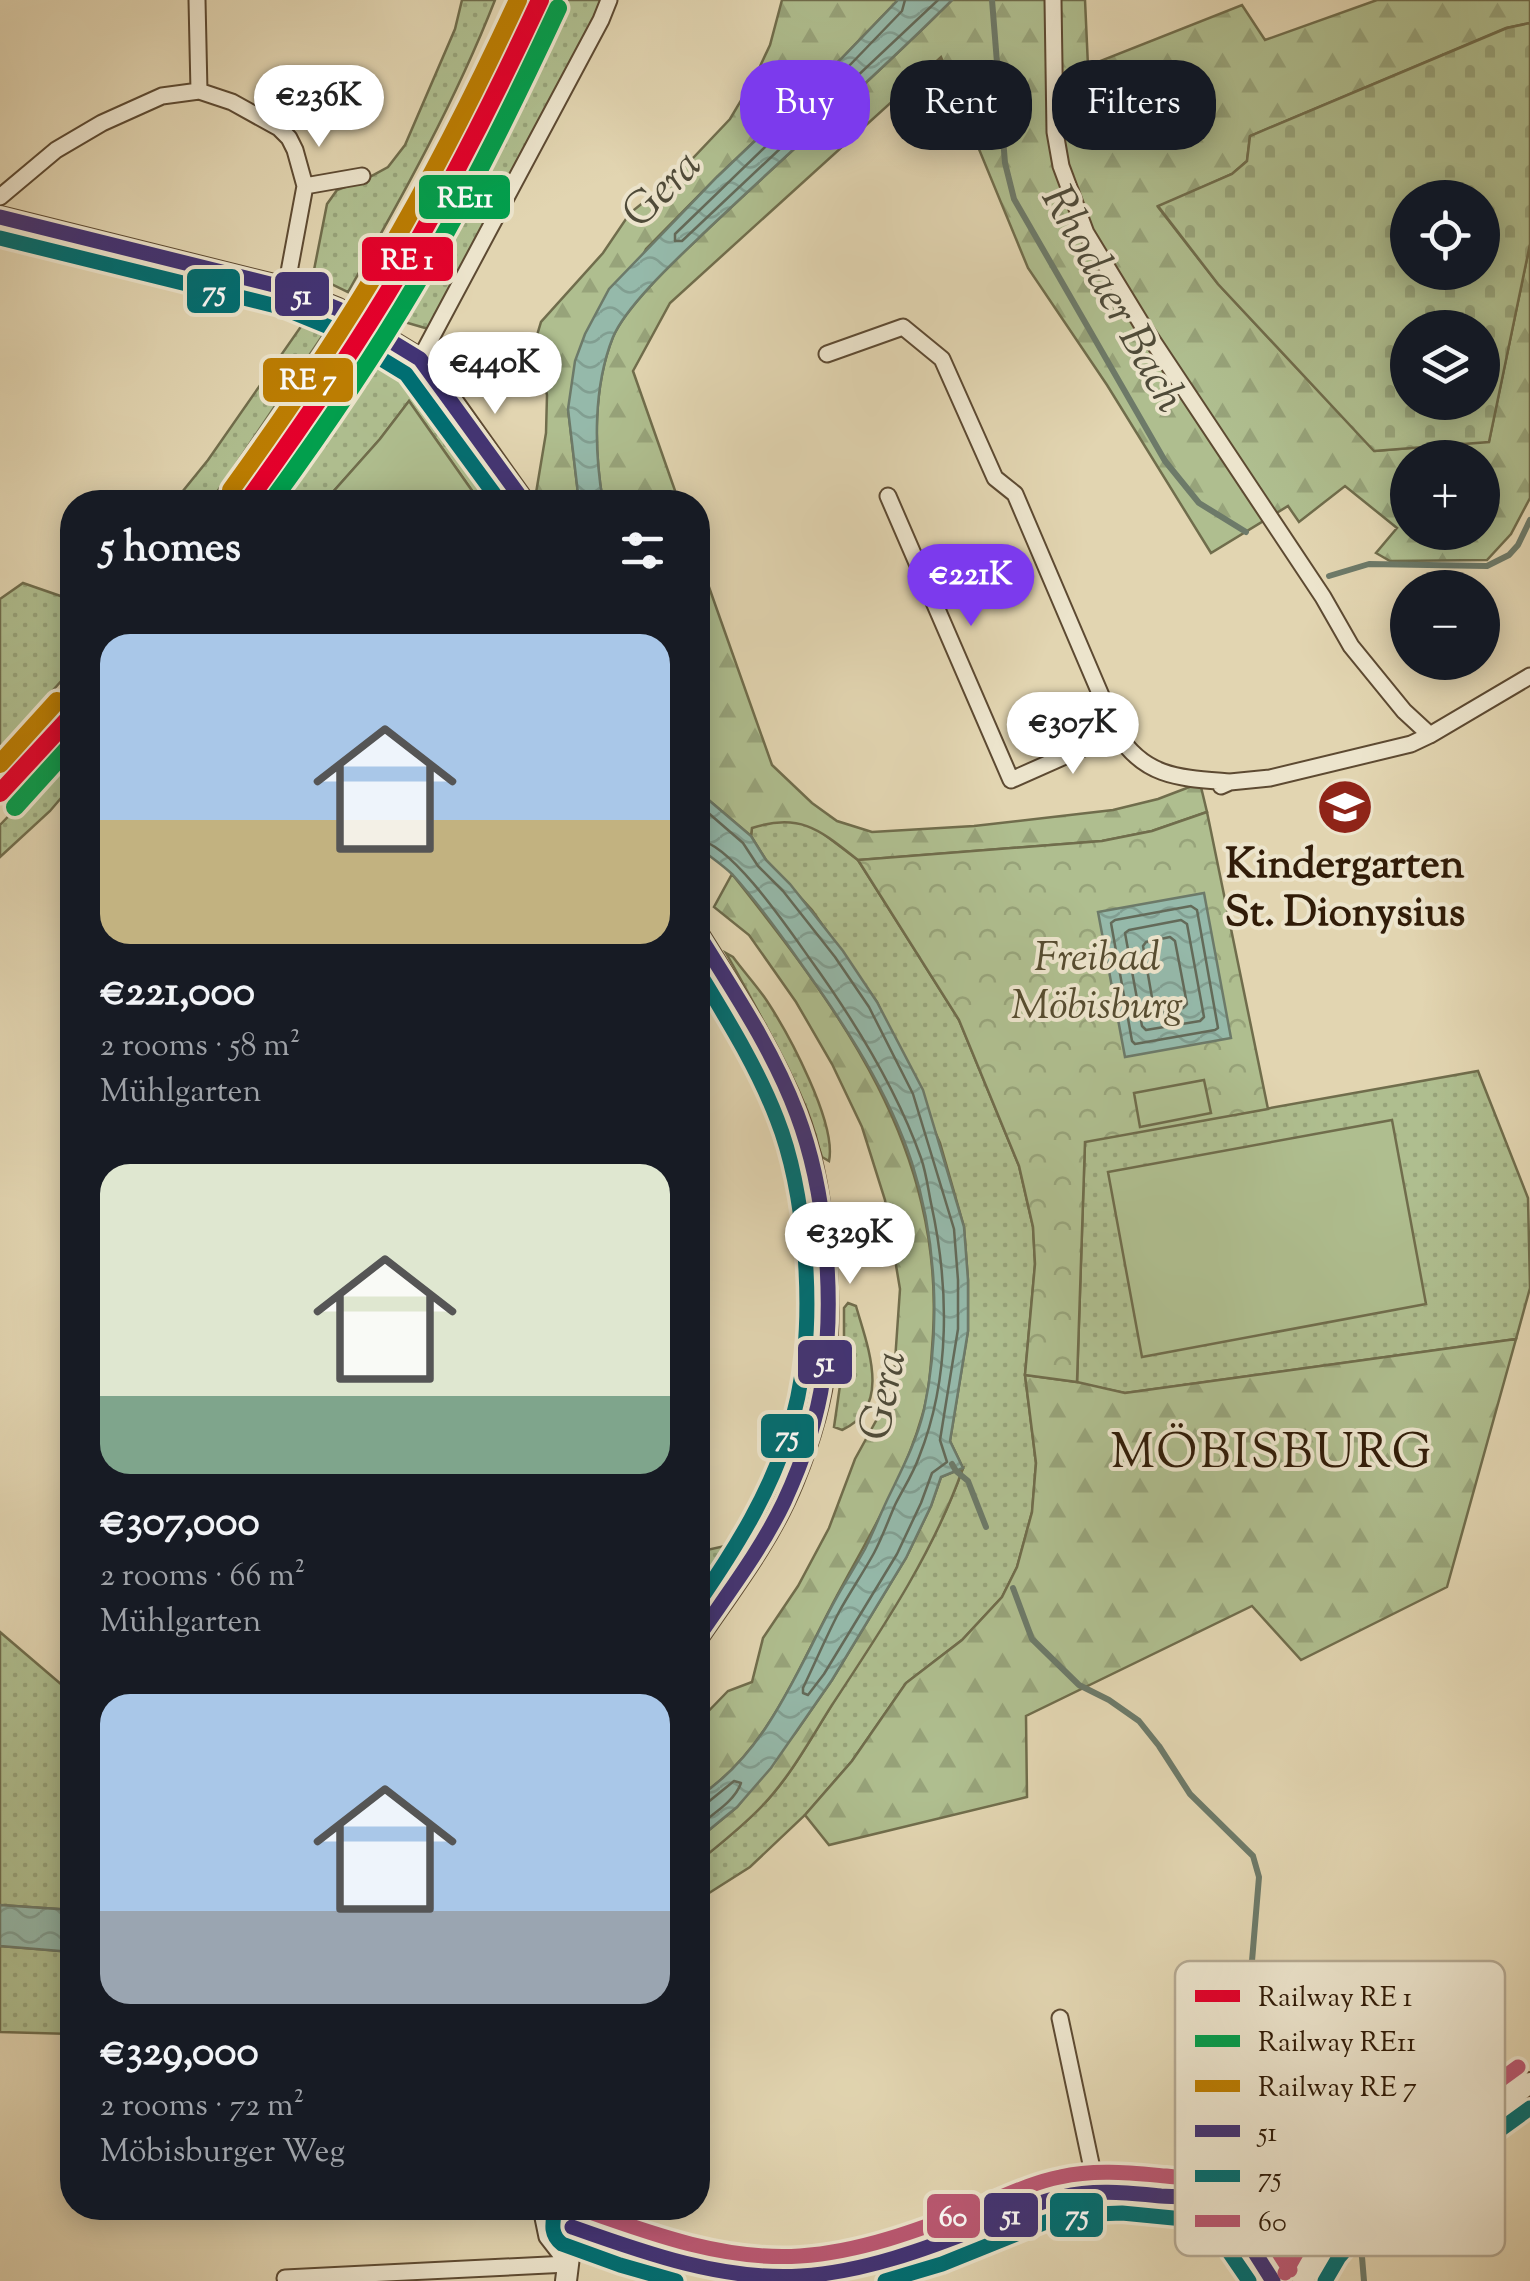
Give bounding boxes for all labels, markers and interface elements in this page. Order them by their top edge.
chip: Buy [740,60,870,150]
chip: Rent [890,60,1032,150]
chip: Filters [1052,60,1216,150]
pin: €236K [249,65,389,150]
text: €236K [276,74,362,120]
water label: Gera [609,136,719,246]
line badge: RE11 [417,173,512,221]
water label: Rhodaer Bach [1022,175,1200,425]
text: RE11 [437,180,494,220]
map controls [1390,180,1500,680]
button: locate [1390,180,1500,290]
line badge: RE 1 [360,235,455,283]
text: RE 1 [381,242,434,282]
line badge: 75 [185,267,242,315]
line badge: 51 [273,270,331,318]
text: 75 [202,273,226,313]
text: 51 [290,277,312,317]
button: layers [1390,310,1500,420]
pin: €440K [425,332,565,417]
text: €440K [450,341,540,387]
line badge: RE 7 [261,356,355,404]
text: RE 7 [279,362,337,402]
button: + [1390,440,1500,550]
text: 5 homes [100,520,241,580]
icon: filters [615,523,670,578]
pin: €221K [901,544,1041,629]
text: €221K [929,553,1013,599]
button: − [1390,570,1500,680]
pin: €307K [1003,692,1143,777]
icon: home [295,699,475,879]
text: €307K [1029,701,1117,747]
school or university icon: Kindergarten St. Dionysius [1315,777,1375,837]
place label: Kindergarten St. Dionysius [1225,837,1465,945]
park label: Freibad Möbisburg [1011,930,1183,1038]
text: €221,000 [100,964,255,1024]
text: 2 rooms · 58 m² [100,1024,301,1070]
text: Mühlgarten [100,1070,261,1116]
pin: €329K [780,1202,920,1287]
text: €329K [807,1211,893,1257]
icon: home [295,1229,475,1409]
line badge: 51 [796,1338,854,1386]
text: 51 [813,1344,835,1384]
water label: Gera [846,1346,926,1446]
line badge: 75 [759,1412,816,1460]
text: 75 [775,1418,799,1458]
district label: MÖBISBURG [1110,1421,1434,1490]
text: €307,000 [100,1494,260,1554]
text: 2 rooms · 66 m² [100,1554,305,1600]
text: Mühlgarten [100,1600,261,1646]
icon: home [295,1759,475,1939]
legend [1175,1961,1505,2256]
text: Railway RE 1 [1258,1979,1412,2019]
text: €329,000 [100,2024,259,2084]
text: Railway RE11 [1258,2024,1416,2064]
text: Railway RE 7 [1258,2069,1417,2109]
text: 2 rooms · 72 m² [100,2084,304,2130]
text: 51 [1256,2114,1277,2154]
text: Möbisburger Weg [100,2130,345,2176]
text: 75 [1258,2159,1282,2199]
line badge: 51 [982,2191,1040,2239]
line badge: 75 [1048,2191,1105,2239]
line badge: 60 [925,2192,982,2240]
text: 51 [999,2197,1021,2237]
text: 75 [1065,2197,1089,2237]
text: 60 [939,2199,968,2239]
text: 60 [1258,2204,1287,2244]

